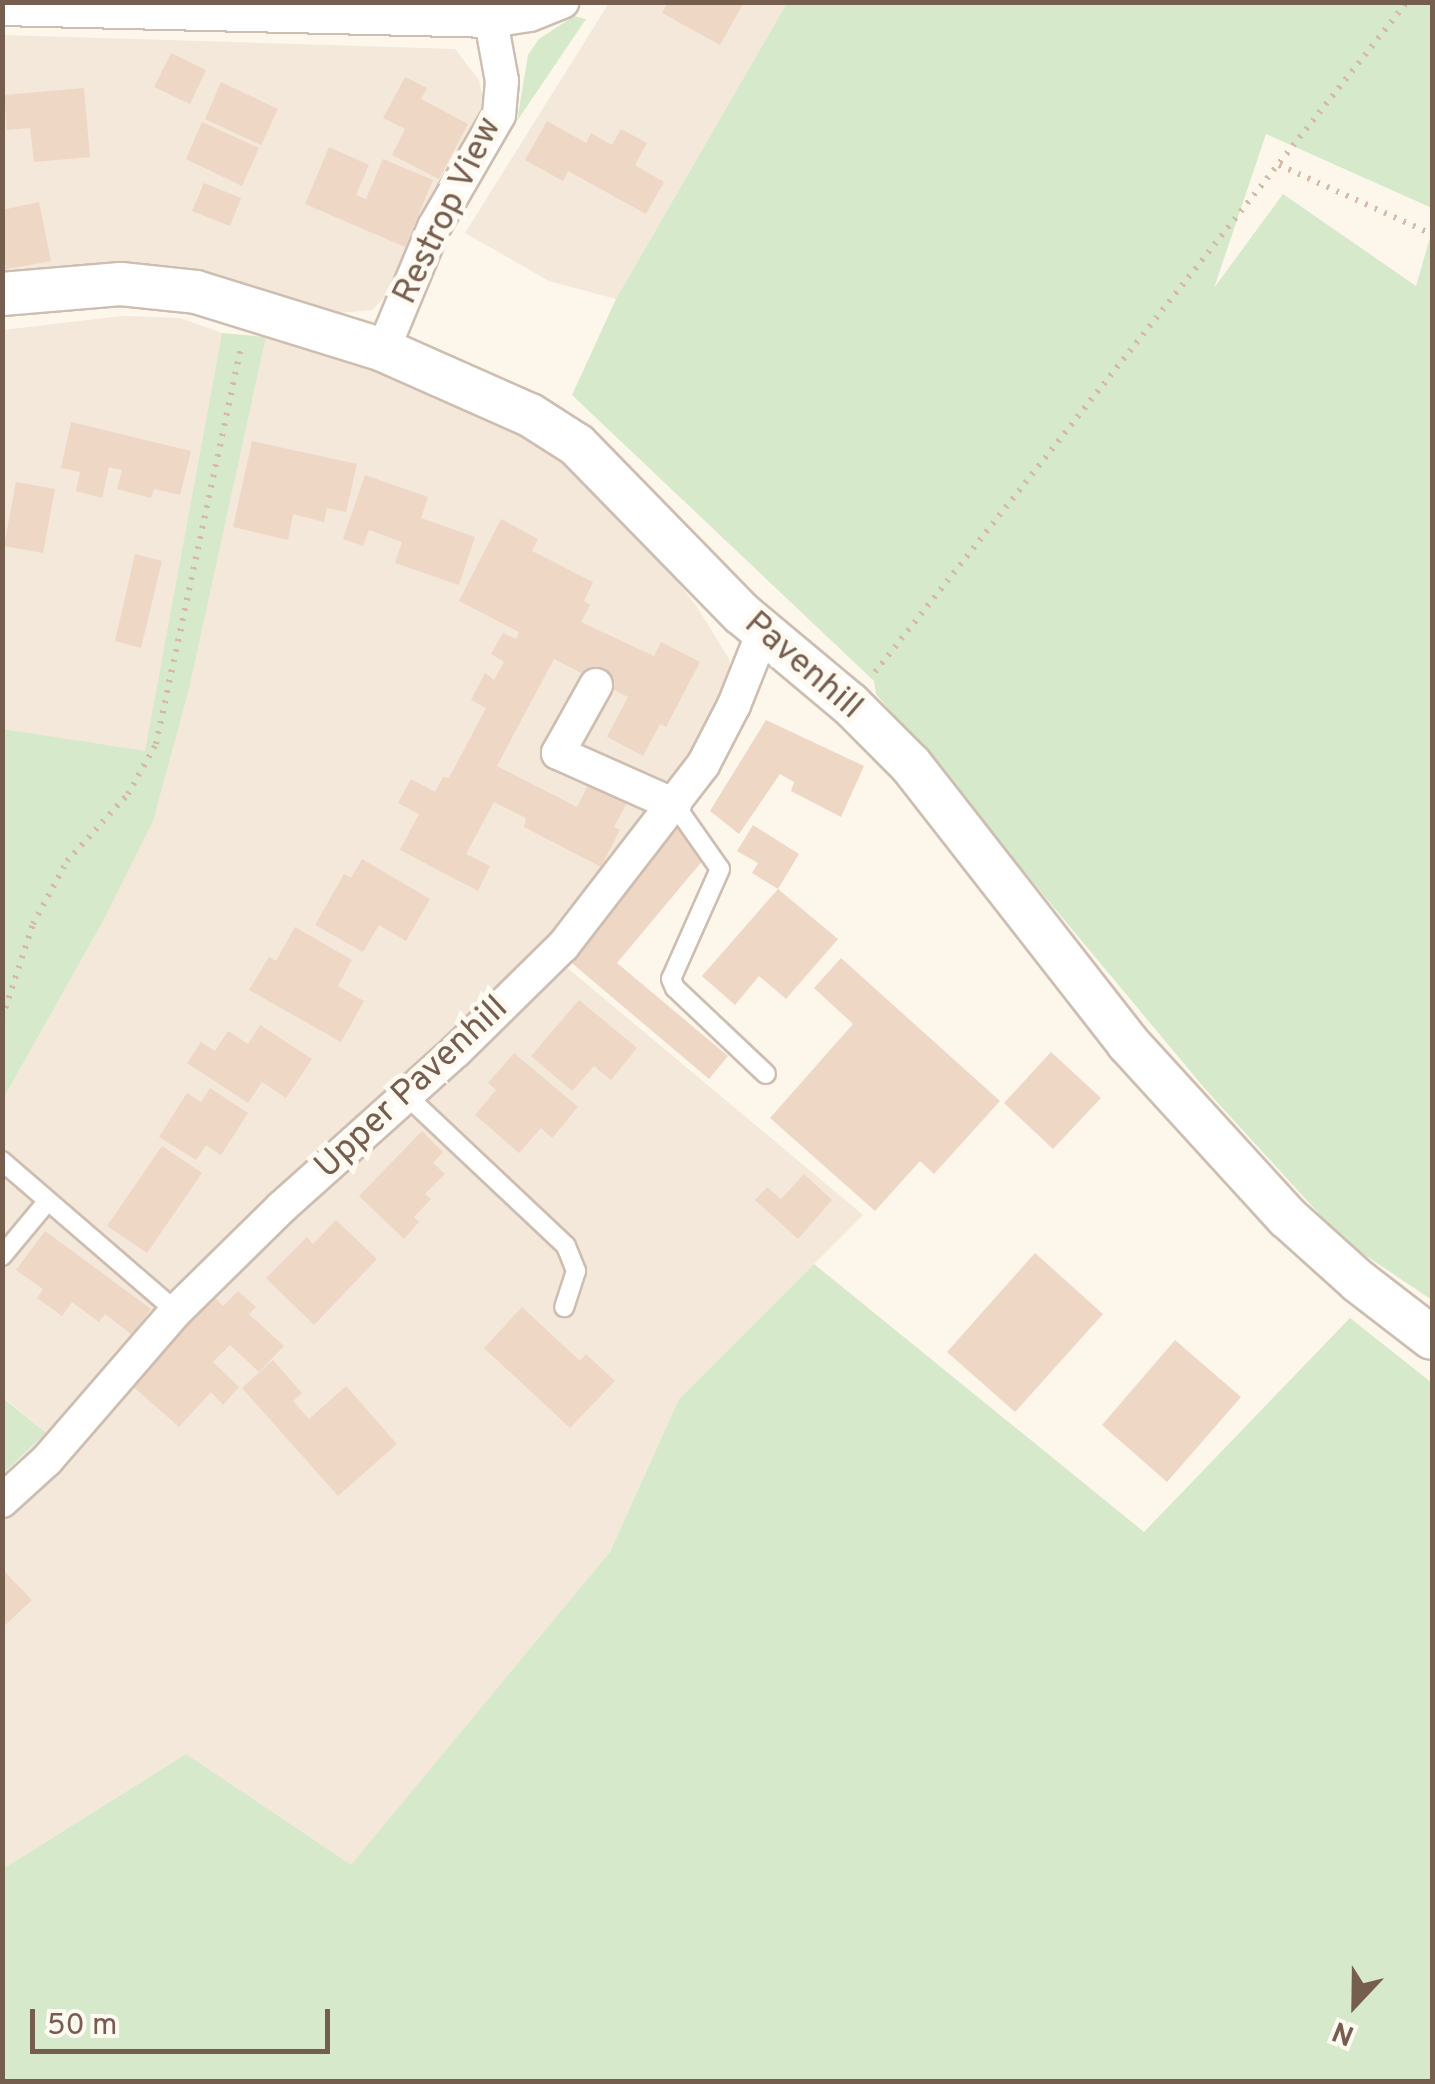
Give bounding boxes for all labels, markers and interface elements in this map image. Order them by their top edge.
street label: Restrop View [384,110,512,312]
street label: Pavenhill [735,603,871,729]
street label: Upper Pavenhill [307,988,517,1188]
north arrow [1305,1954,1405,2054]
scale bar [35,1989,335,2051]
text: 50 m [47,2008,117,2045]
text: N [1328,2011,1360,2052]

